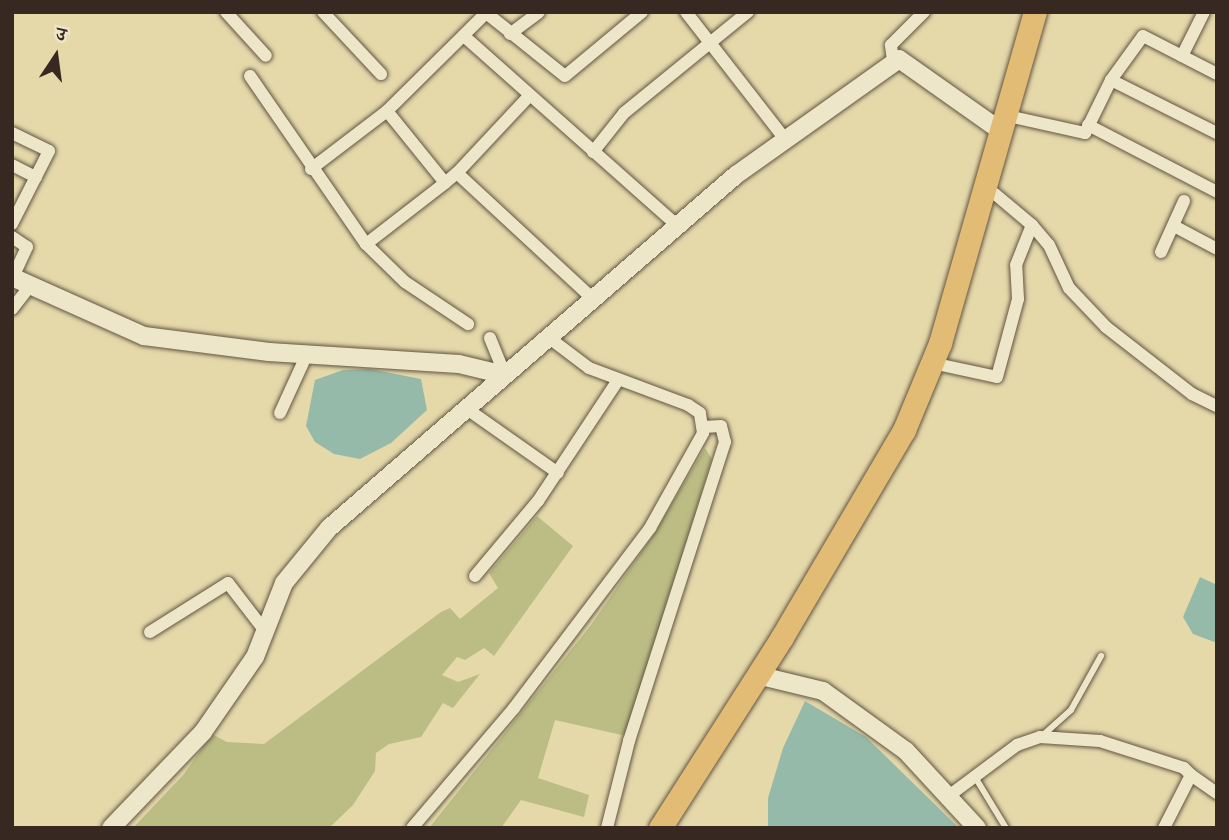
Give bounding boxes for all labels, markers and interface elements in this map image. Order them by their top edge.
north arrow [21,21,91,91]
text: उ [53,23,68,48]

